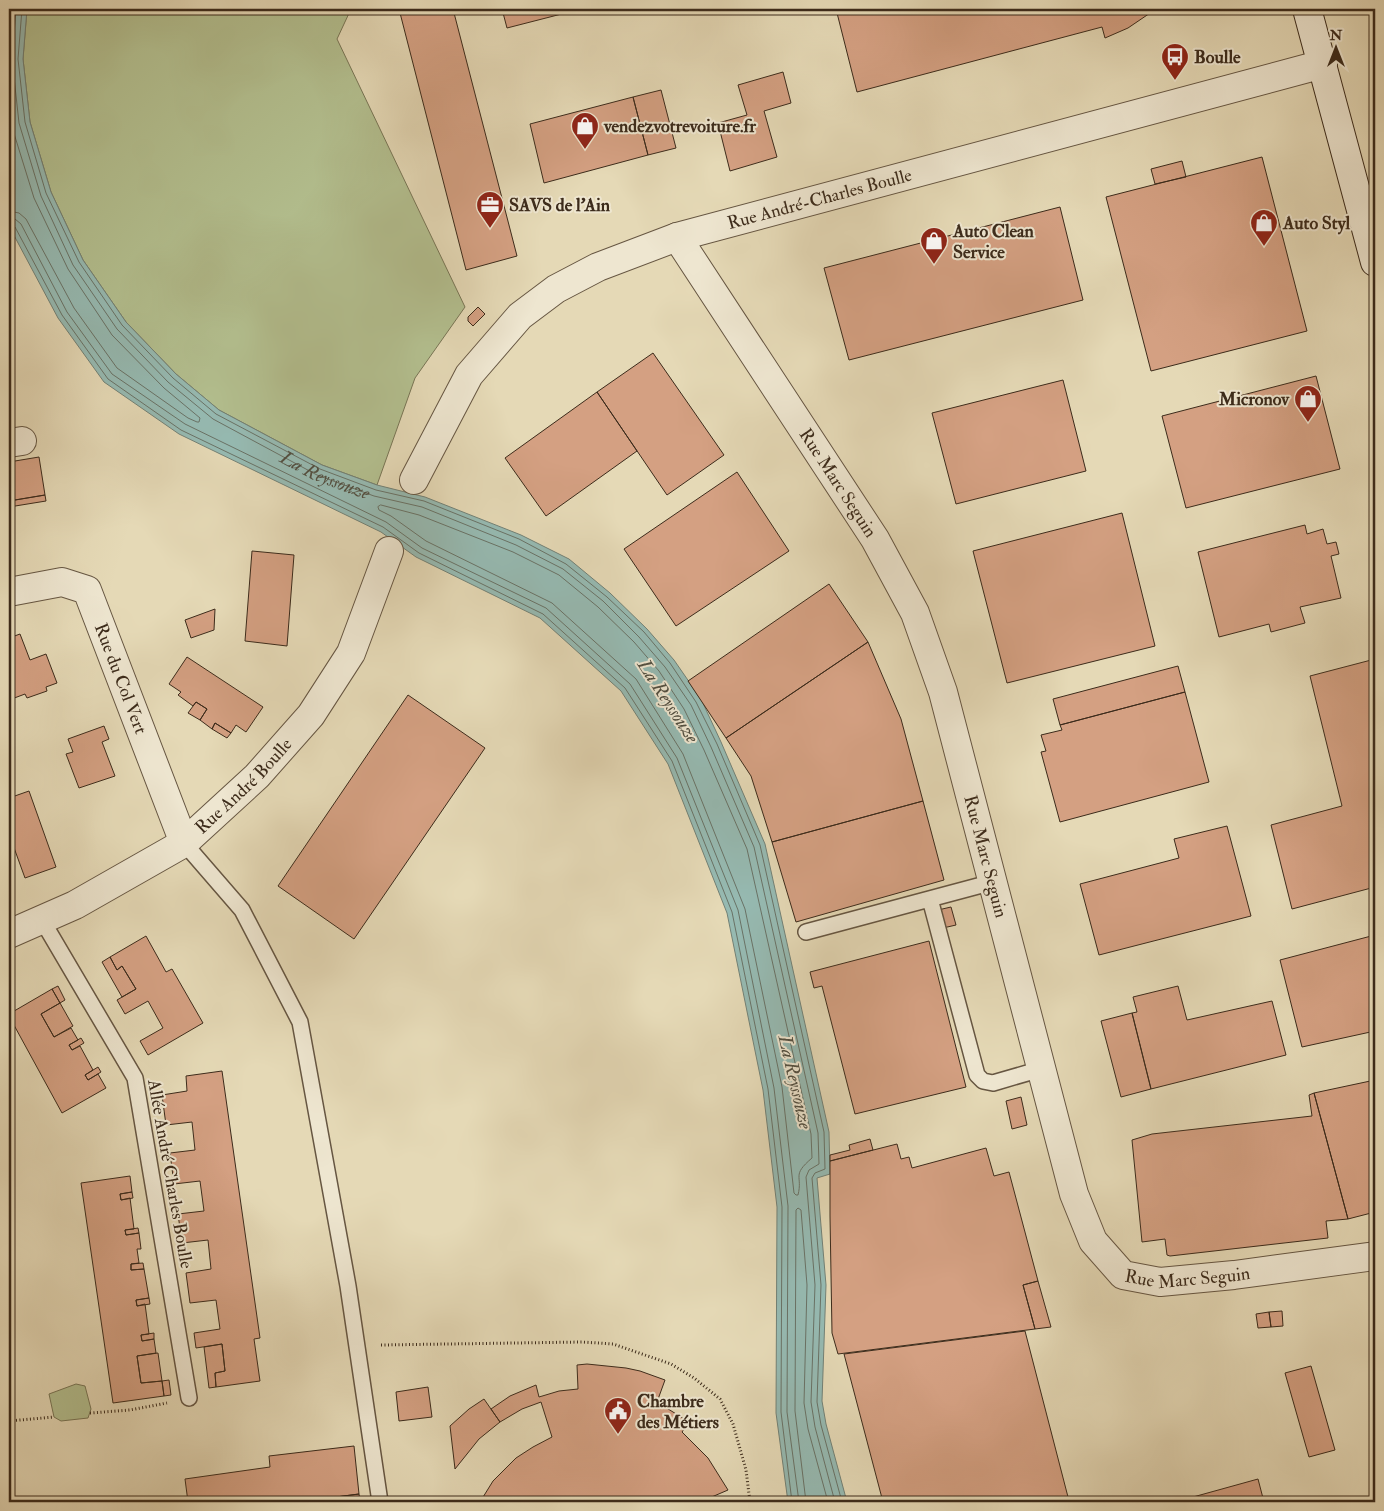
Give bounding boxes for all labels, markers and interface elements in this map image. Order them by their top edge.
north arrow [1312,22,1362,72]
text: N [1329,27,1343,44]
bus stop icon: Boulle [1160,42,1190,81]
place label: Boulle [1194,46,1241,69]
shop icon: vendezvotrevoiture.fr [570,111,600,150]
place label: vendezvotrevoiture.fr [603,115,756,138]
street label: Rue André-Charles Boulle [725,163,915,235]
office icon: SAVS de l'Ain [475,190,505,229]
place label: SAVS de l'Ain [509,194,611,217]
shop icon: Auto Styl [1249,208,1279,247]
place label: Auto Styl [1282,212,1351,235]
place label: Auto Clean Service [952,220,1034,264]
shop icon: Auto Clean Service [919,226,949,265]
shop icon: Micronov [1293,384,1323,423]
place label: Micronov [1218,388,1290,411]
street label: Rue Marc Seguin [794,424,882,542]
water label: La Reyssouze [275,445,374,506]
street label: Rue du Col Vert [89,620,153,737]
water label: La Reyssouze [631,654,704,748]
street label: Rue André Boulle [190,733,297,839]
street label: Rue Marc Seguin [959,793,1013,920]
water label: La Reyssouze [772,1032,818,1132]
street label: Allée André Charles Boulle [142,1076,198,1271]
street label: Rue Marc Seguin [1123,1261,1251,1294]
place label: Chambre des Métiers [637,1390,719,1434]
public building icon: Chambre des Métiers [603,1396,633,1435]

